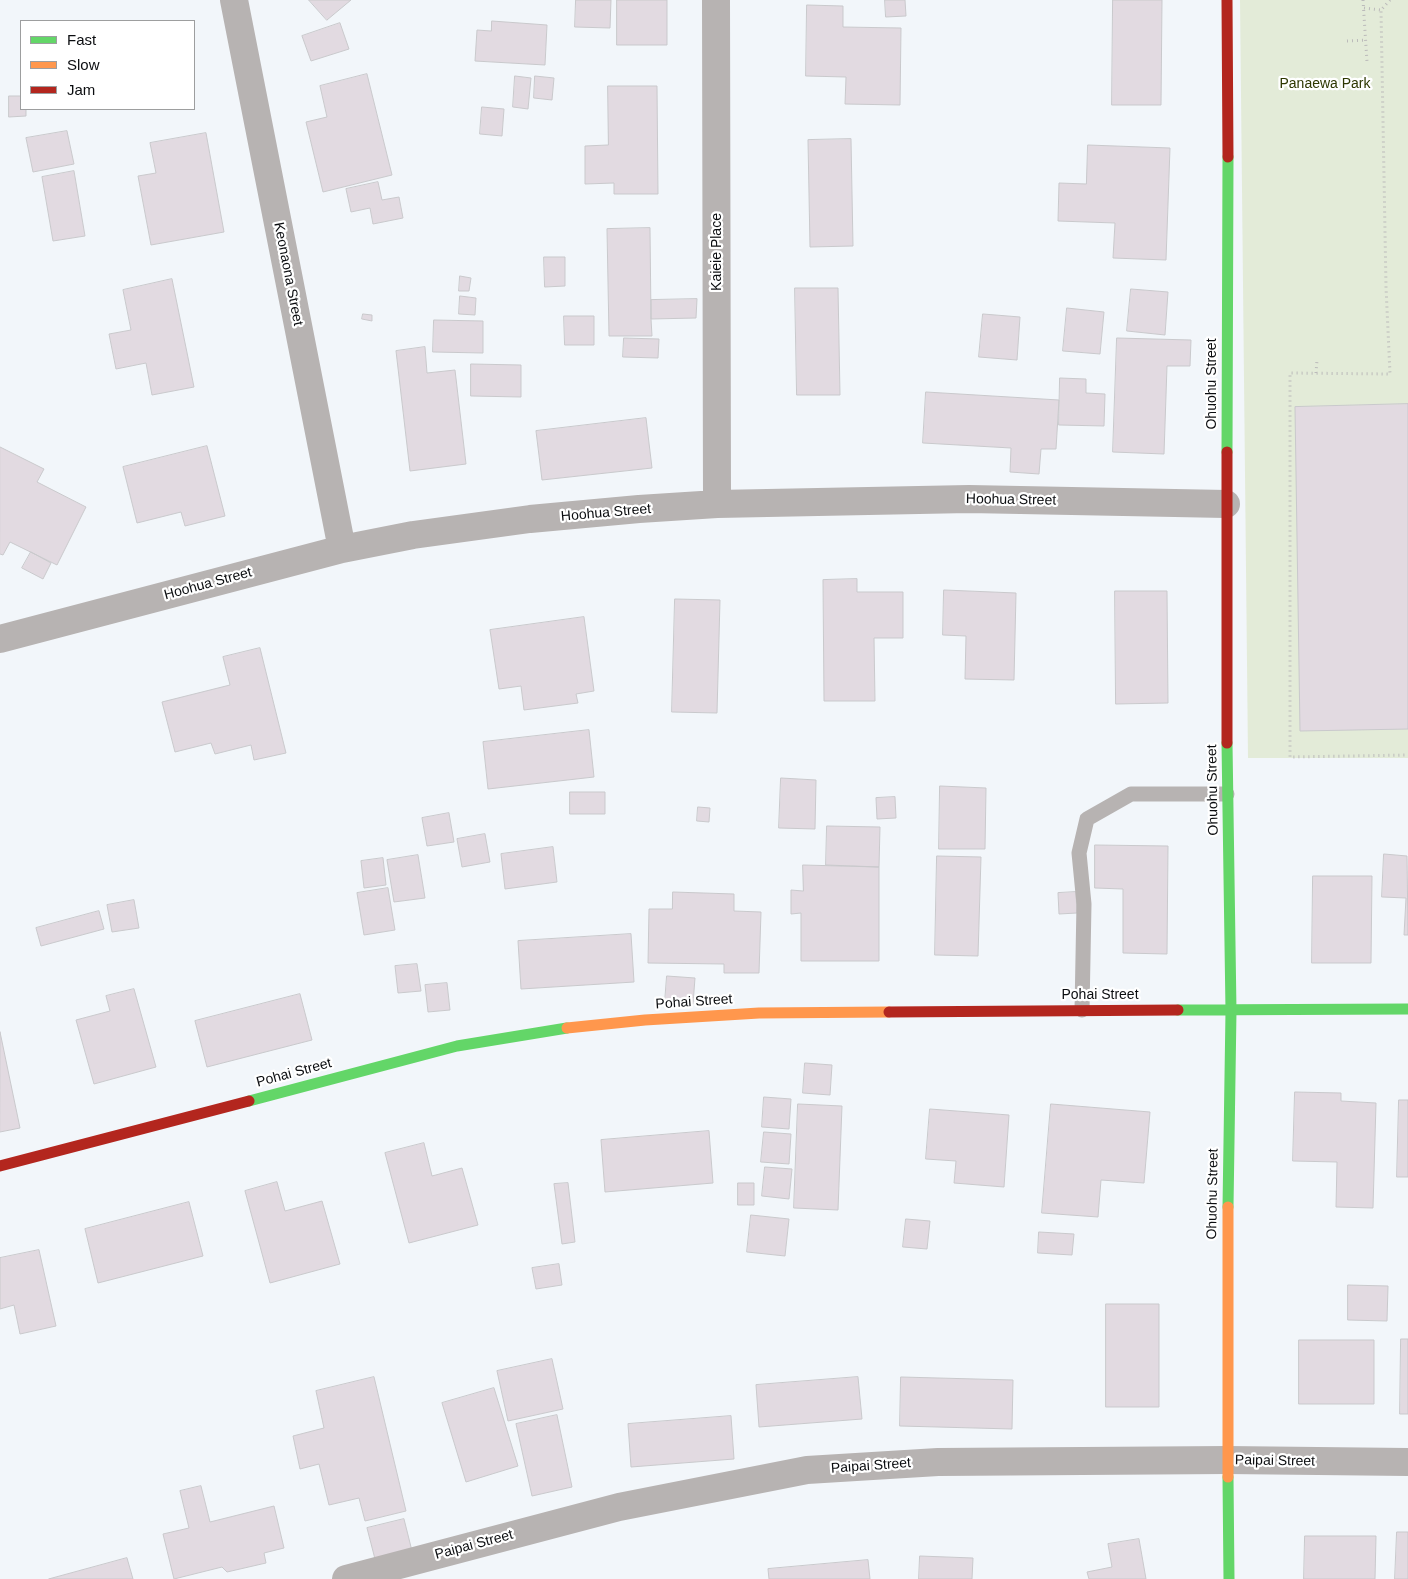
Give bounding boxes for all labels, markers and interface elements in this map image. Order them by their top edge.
legend [20,20,195,110]
text: Fast [67,31,96,48]
text: Slow [67,56,100,73]
park label: Panaewa Park [1279,76,1371,92]
text: Jam [67,81,95,98]
street label: Kaieie Place [709,213,725,291]
street label: Keonaona Street [270,221,306,327]
street label: Ohuohu Street [1204,338,1220,430]
street label: Hoohua Street [966,491,1056,509]
street label: Hoohua Street [560,501,652,525]
street label: Hoohua Street [162,564,254,604]
street label: Ohuohu Street [1204,744,1222,836]
street label: Pohai Street [1061,987,1139,1003]
street label: Pohai Street [655,991,733,1013]
street label: Pohai Street [255,1055,333,1091]
street label: Ohuohu Street [1204,1148,1222,1240]
street label: Paipai Street [1235,1452,1315,1470]
street label: Paipai Street [830,1455,912,1477]
street label: Paipai Street [433,1527,515,1563]

